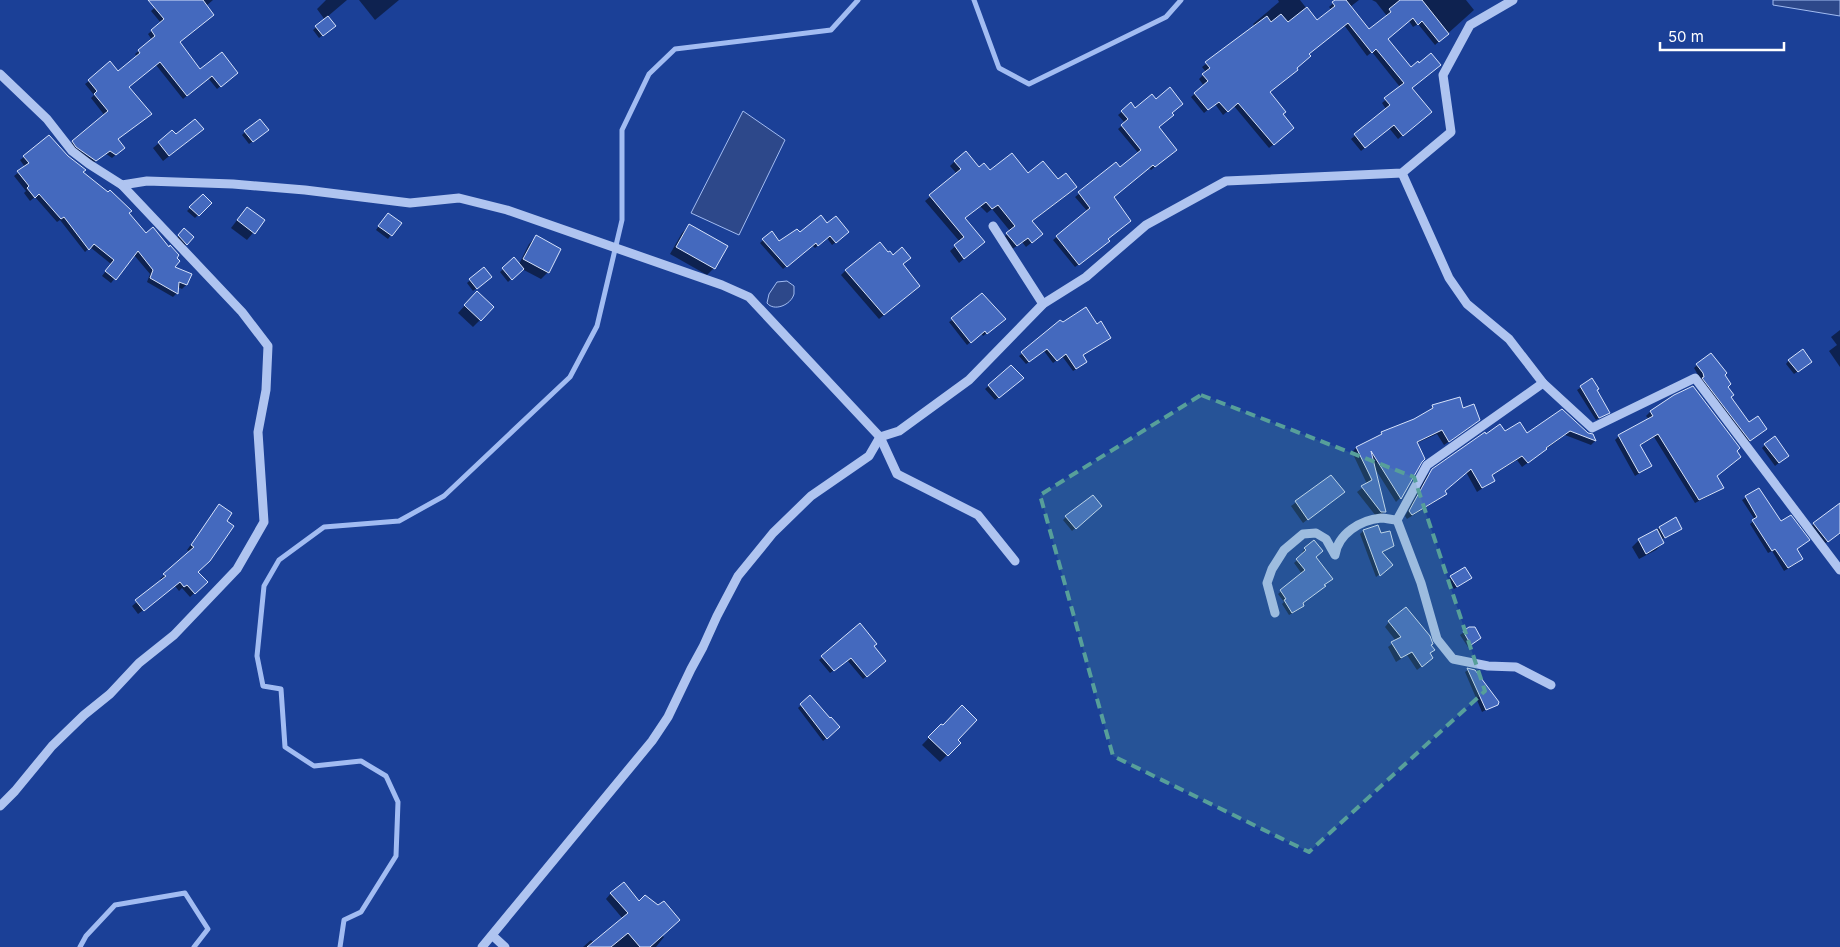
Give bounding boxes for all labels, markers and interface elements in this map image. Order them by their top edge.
scale bar [1660,20,1784,52]
text: 50 m [1668,27,1704,46]

